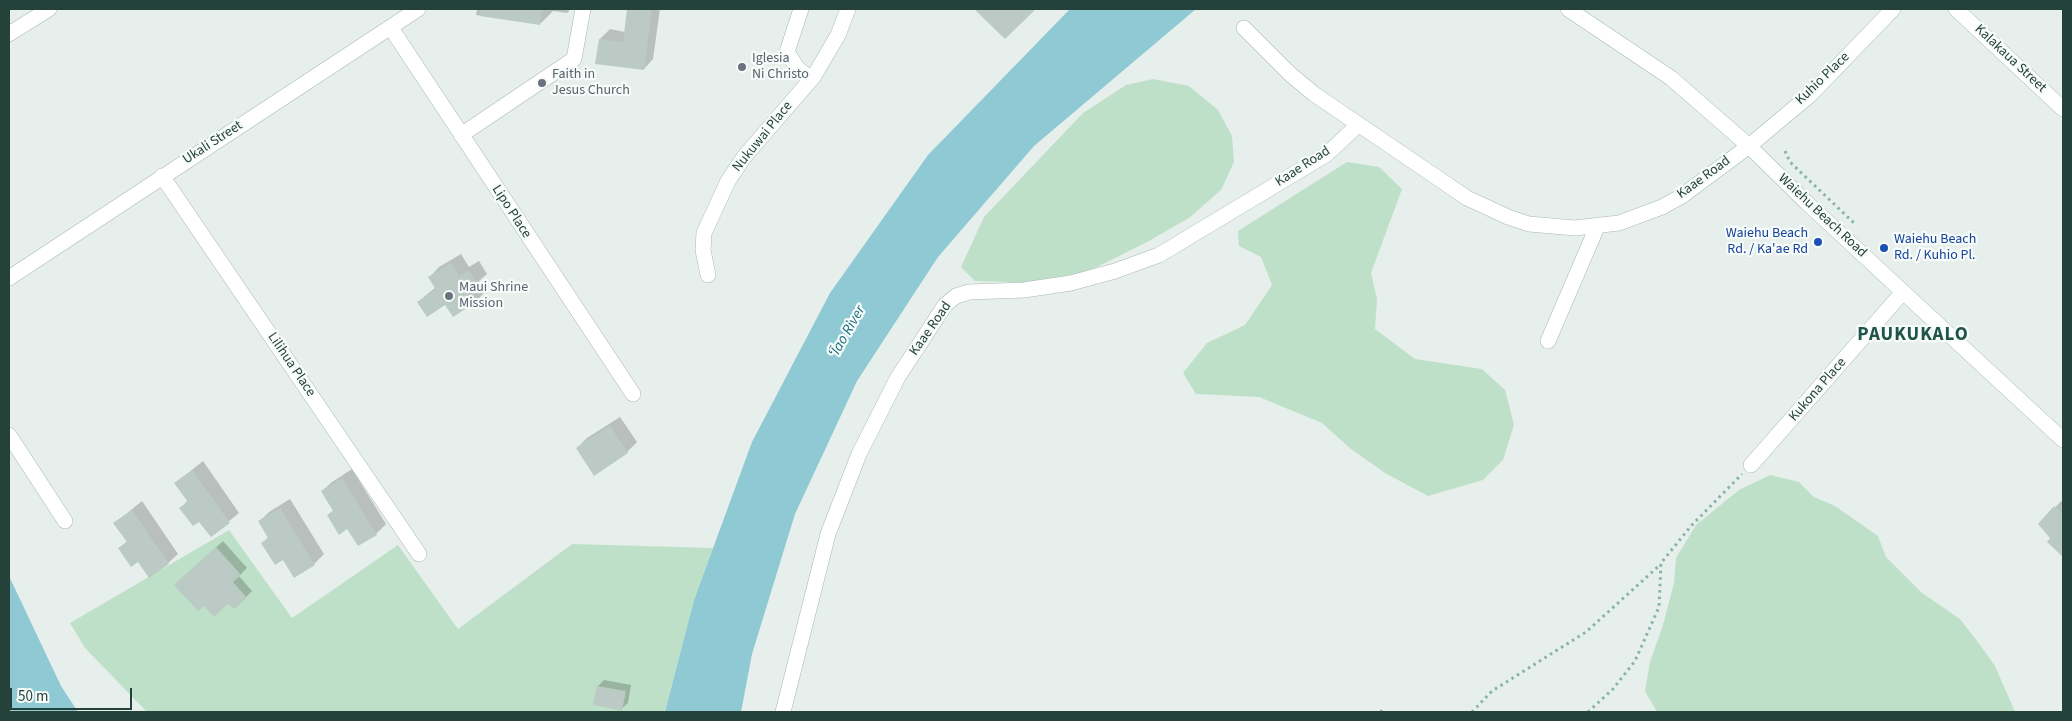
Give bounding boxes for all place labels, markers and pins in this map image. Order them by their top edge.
place label: Iglesia Ni Christo [752,51,809,84]
marker: Iglesia Ni Christo [736,61,748,73]
place label: Faith in Jesus Church [552,67,630,100]
marker: Faith in Jesus Church [536,77,548,89]
place label: Waiehu Beach Rd. / Ka'ae Rd [1726,226,1808,258]
place label: Waiehu Beach Rd. / Kuhio Pl. [1894,232,1976,264]
marker: Waiehu Beach Rd. / Ka'ae Rd [1812,236,1824,248]
marker: Waiehu Beach Rd. / Kuhio Pl. [1878,242,1890,254]
place label: Maui Shrine Mission [459,280,528,312]
marker: Maui Shrine Mission [443,290,455,302]

